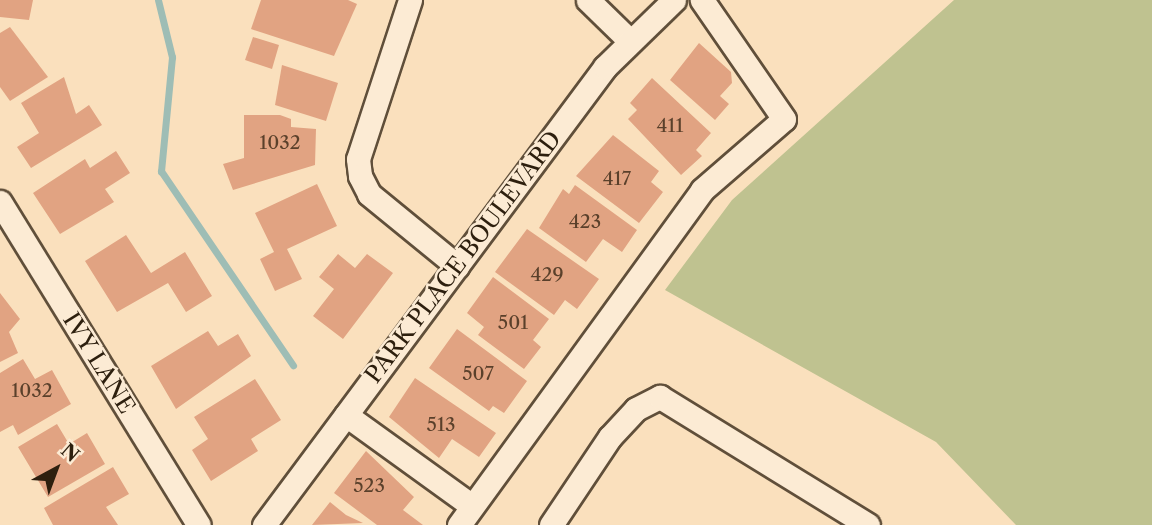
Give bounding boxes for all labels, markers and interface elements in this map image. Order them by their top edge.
house number: 411 [657,115,683,137]
street label: PARK PLACE BOULEVARD [359,125,567,389]
house number: 1032 [259,132,301,154]
house number: 417 [603,168,631,190]
house number: 423 [569,211,601,233]
house number: 429 [530,264,564,286]
street label: IVY LANE [57,307,141,419]
house number: 501 [498,312,528,334]
house number: 507 [462,363,494,385]
house number: 1032 [11,380,53,402]
house number: 513 [427,414,455,436]
north arrow [21,434,91,504]
text: N [56,439,84,467]
house number: 523 [353,475,385,497]

